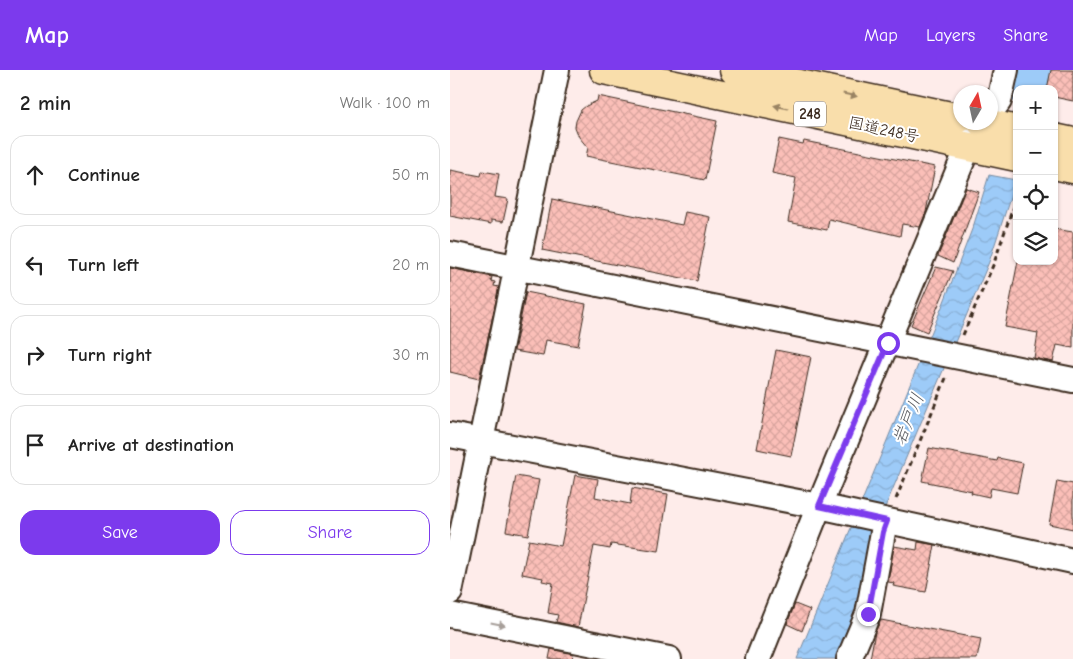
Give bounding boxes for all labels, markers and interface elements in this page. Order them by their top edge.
text: Map [25,21,69,49]
text: Map [864,25,898,46]
text: Layers [926,25,975,46]
text: Share [1003,25,1048,46]
north arrow [953,85,998,130]
map controls [1013,85,1058,265]
button: + [1013,85,1058,130]
text: 2 min [20,91,71,115]
one-way arrow [842,91,858,99]
text: Walk · 100 m [340,94,430,112]
road number: 248 [794,102,826,126]
one-way arrow [773,103,788,111]
street label: 国道248号 [847,114,921,146]
button: − [1013,130,1058,175]
icon: ahead [21,161,49,189]
text: Continue [68,164,140,186]
text: 50 m [392,166,429,184]
button: locate [1013,175,1058,220]
button: layers [1013,220,1058,265]
icon: left [21,251,49,279]
text: Turn left [68,254,139,276]
text: 20 m [392,256,429,274]
route start [877,332,900,355]
icon: right [21,341,49,369]
text: Turn right [68,344,152,366]
text: 30 m [393,346,429,364]
water label: 岩戸川 [888,390,929,448]
icon: arrive [21,431,49,459]
text: Arrive at destination [68,434,234,456]
button: Save [20,510,220,555]
button: Share [230,510,430,555]
route end [857,603,880,626]
one-way arrow [490,621,506,629]

